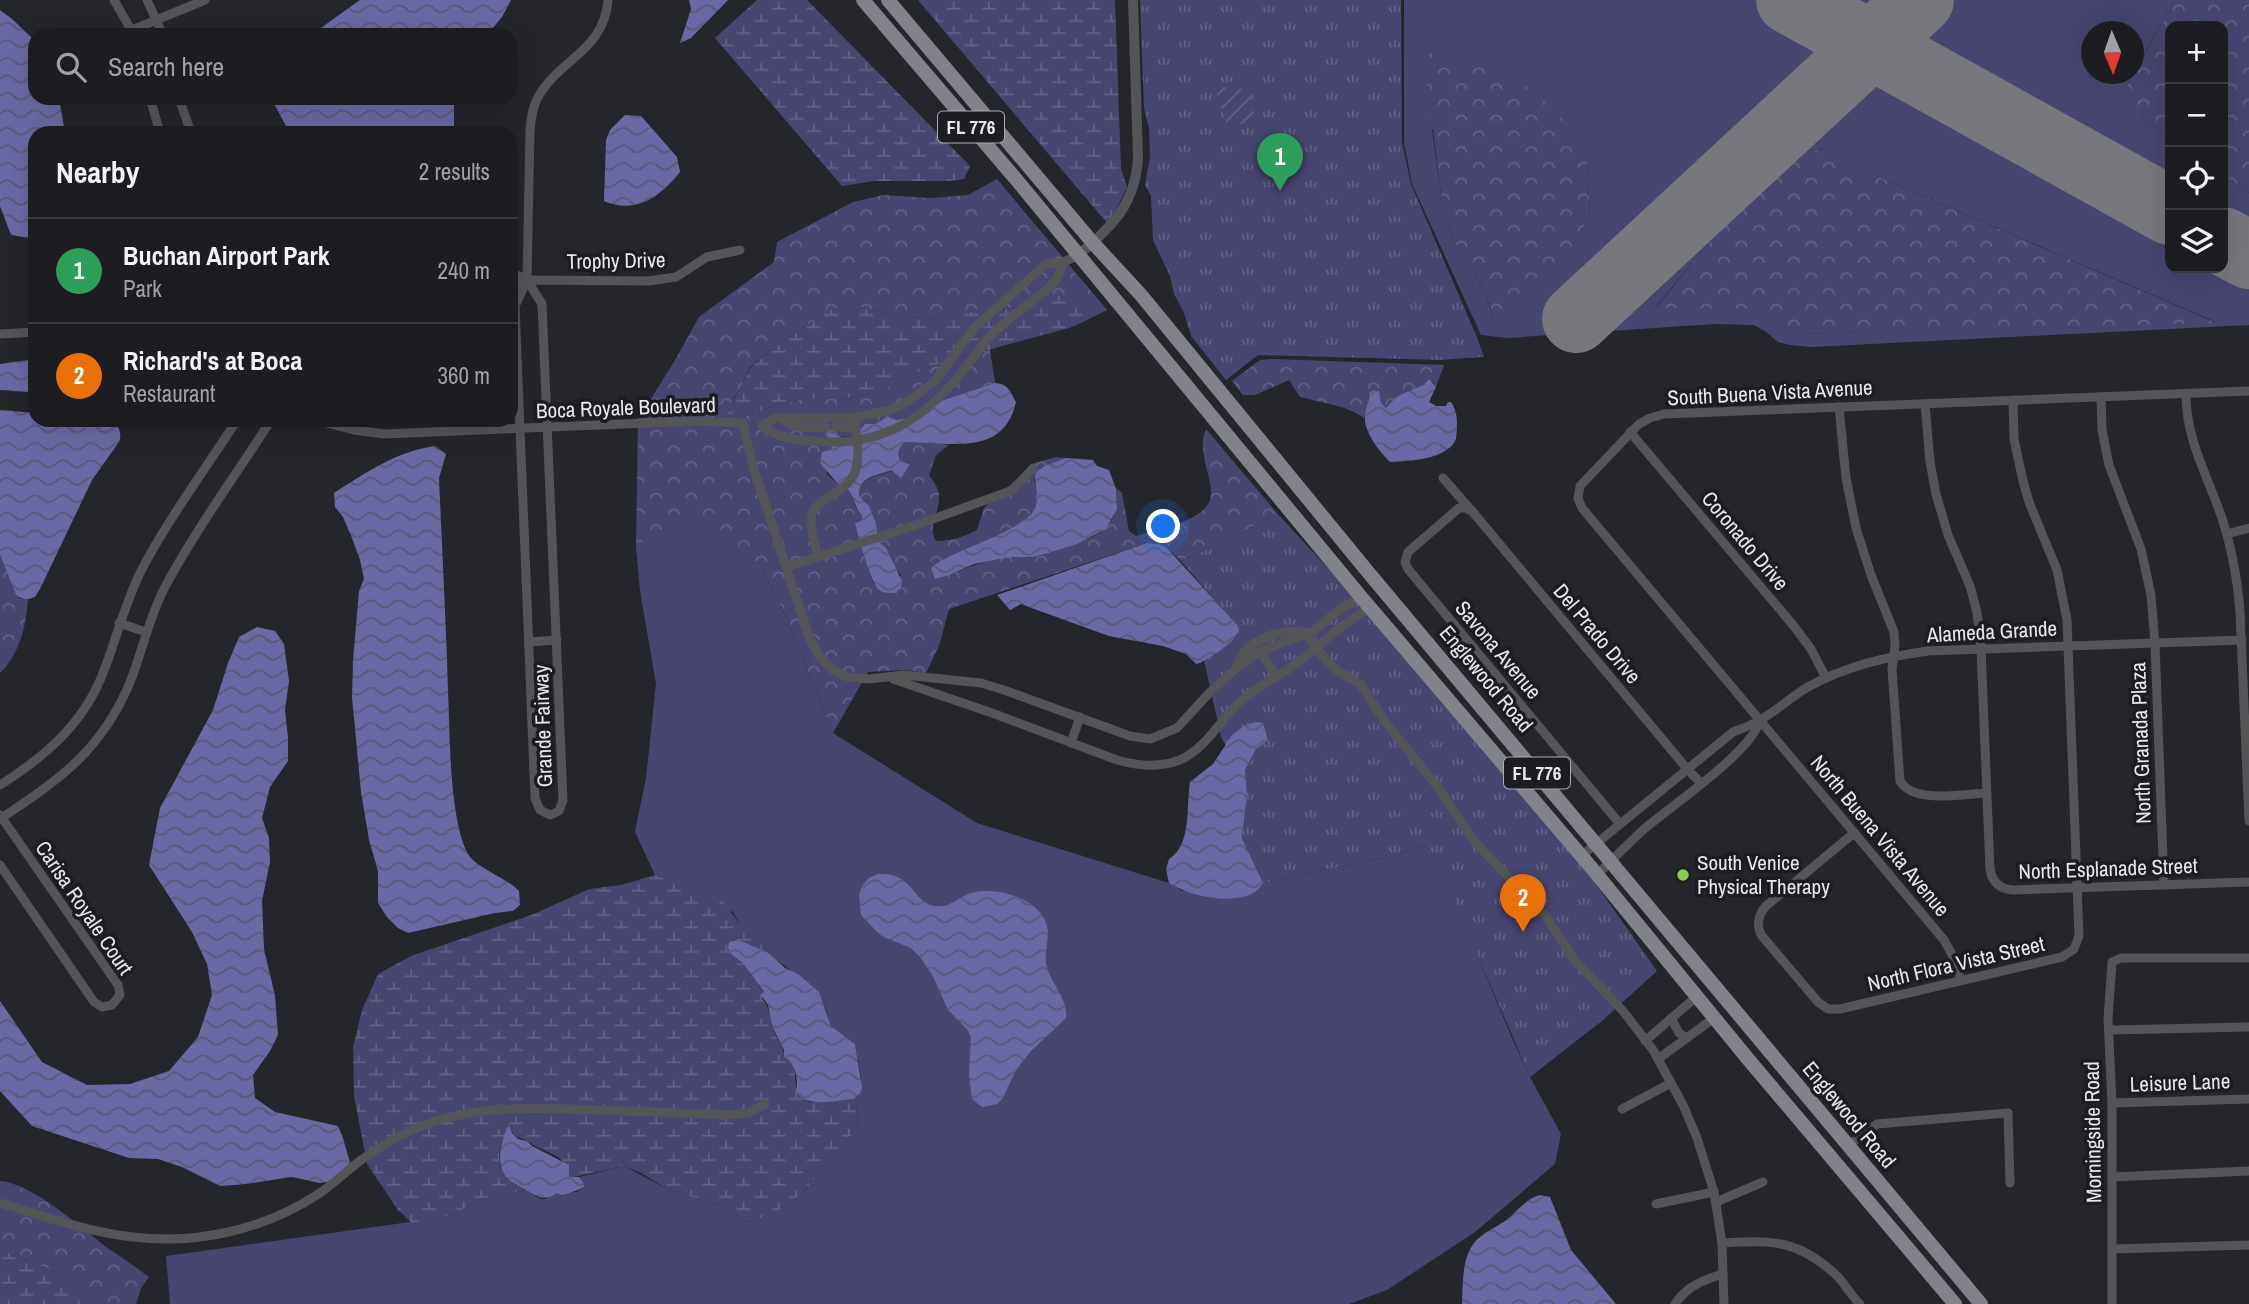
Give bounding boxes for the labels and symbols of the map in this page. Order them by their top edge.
north arrow [2081,21,2144,84]
road number: FL 776 [938,111,1004,142]
pin: 1 [1257,133,1303,191]
street label: Trophy Drive [566,245,666,276]
street label: South Buena Vista Avenue [1667,373,1873,412]
street label: Boca Royale Boulevard [536,390,716,425]
street label: Coronado Drive [1695,485,1796,597]
your location [1146,509,1180,543]
street label: Del Prado Drive [1547,577,1648,690]
street label: Savona Avenue [1449,594,1548,705]
street label: Alameda Grande [1925,614,2058,649]
street label: Englewood Road [1433,619,1540,738]
street label: North Granada Plaza [2123,661,2158,824]
street label: Grande Fairway [526,664,559,788]
street label: North Buena Vista Avenue [1804,749,1957,923]
road number: FL 776 [1504,758,1570,788]
street label: Carisa Royale Court [29,835,140,981]
place label: South Venice Physical Therapy [1697,848,1830,901]
street label: North Esplanade Street [2018,851,2198,886]
marker: South Venice Physical Therapy [1675,867,1691,883]
pin: 2 [1500,874,1546,932]
street label: North Flora Vista Street [1865,929,2047,998]
street label: Englewood Road [1796,1055,1903,1174]
street label: Morningside Road [2077,1061,2108,1203]
street label: Leisure Lane [2129,1066,2231,1099]

